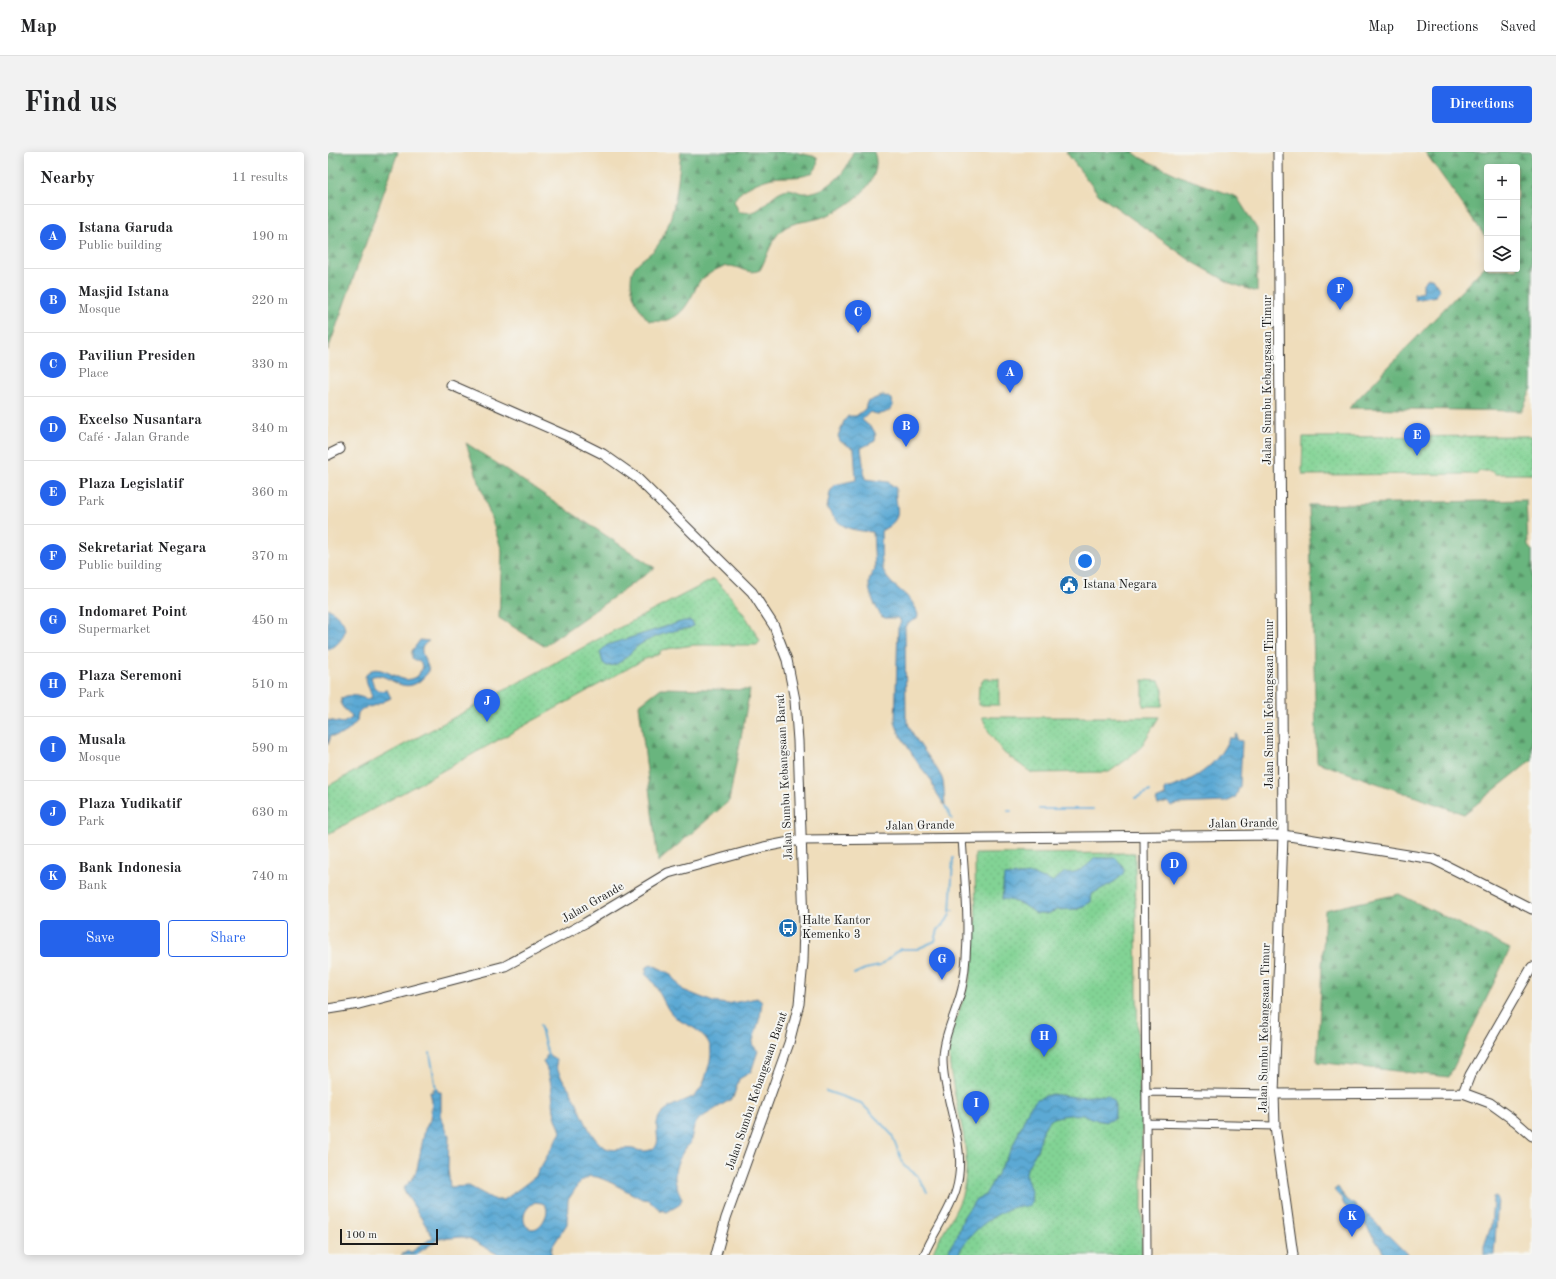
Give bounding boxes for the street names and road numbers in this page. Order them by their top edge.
street label: Jalan Sumbu Kebangsaan Timur [1262,295,1274,465]
street label: Jalan Sumbu Kebangsaan Timur [1264,619,1276,789]
street label: Jalan Sumbu Kebangsaan Barat [775,694,795,860]
street label: Jalan Grande [1208,817,1278,831]
street label: Jalan Grande [885,819,955,833]
street label: Jalan Grande [560,880,626,925]
street label: Jalan Sumbu Kebangsaan Timur [1258,943,1272,1113]
street label: Jalan Sumbu Kebangsaan Barat [724,1010,790,1172]

